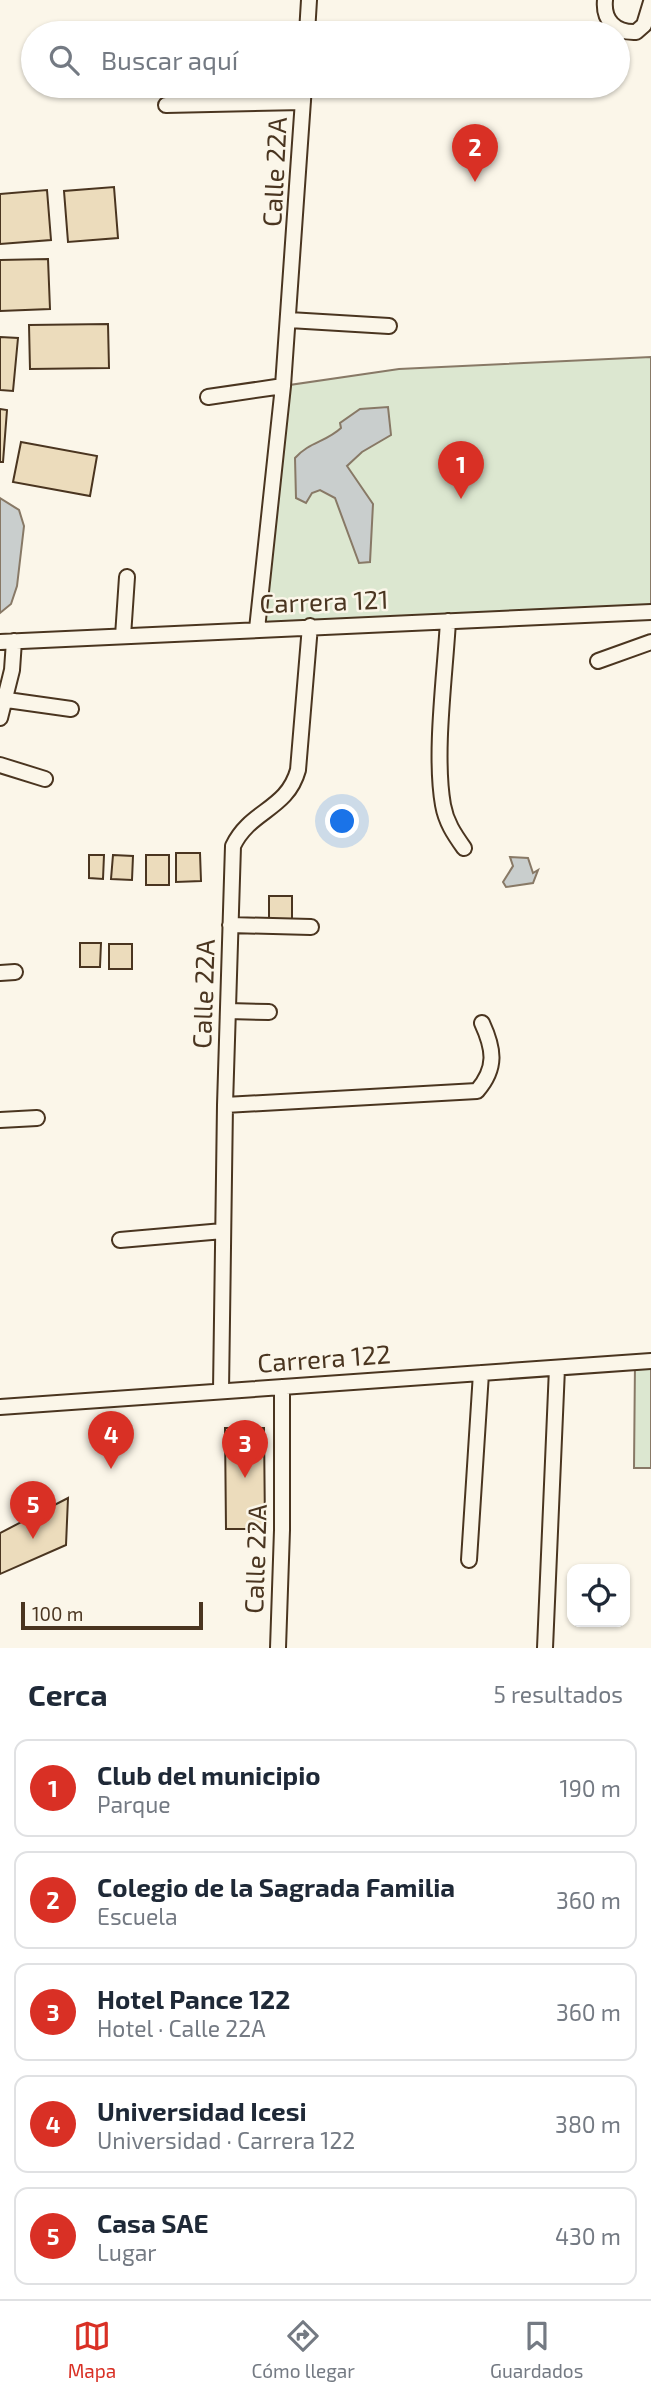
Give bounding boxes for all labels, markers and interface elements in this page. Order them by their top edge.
search box [21,21,630,98]
icon: search [45,41,83,79]
text: Buscar aquí [101,44,238,75]
street label: Calle 22A [255,116,292,228]
pin: 2 [452,124,498,182]
pin: 1 [438,441,484,499]
street label: Carrera 121 [259,583,389,618]
your location [325,804,359,838]
street label: Calle 22A [185,939,220,1049]
street label: Carrera 122 [256,1337,392,1378]
pin: 4 [88,1411,134,1469]
pin: 3 [222,1420,268,1478]
pin: 5 [10,1481,56,1539]
street label: Calle 22A [237,1504,272,1614]
map controls [567,1564,630,1627]
button: locate [567,1564,630,1627]
scale bar [21,1599,203,1631]
text: 100 m [32,1602,83,1625]
text: Cerca [28,1676,108,1712]
text: 5 resultados [493,1680,623,1708]
text: Club del municipio [97,1759,321,1790]
text: 1 [48,1774,58,1802]
text: 190 m [560,1774,621,1802]
text: Parque [97,1790,171,1818]
text: Colegio de la Sagrada Familia [97,1871,455,1902]
text: 2 [46,1886,60,1914]
text: 360 m [556,1886,621,1914]
text: Escuela [97,1902,178,1930]
text: Hotel Pance 122 [97,1983,290,2014]
text: 3 [46,1998,60,2026]
text: 360 m [556,1998,621,2026]
text: Hotel · Calle 22A [97,2014,266,2042]
text: Universidad Icesi [97,2095,307,2126]
text: 4 [46,2110,60,2138]
text: 380 m [555,2110,621,2138]
text: Universidad · Carrera 122 [97,2126,355,2154]
text: Casa SAE [97,2207,209,2238]
text: 5 [47,2222,59,2250]
text: 430 m [555,2222,621,2250]
text: Lugar [97,2238,157,2266]
tab: Mapa [68,2317,116,2382]
tab: Cómo llegar [251,2317,355,2382]
tab: Guardados [490,2317,583,2382]

